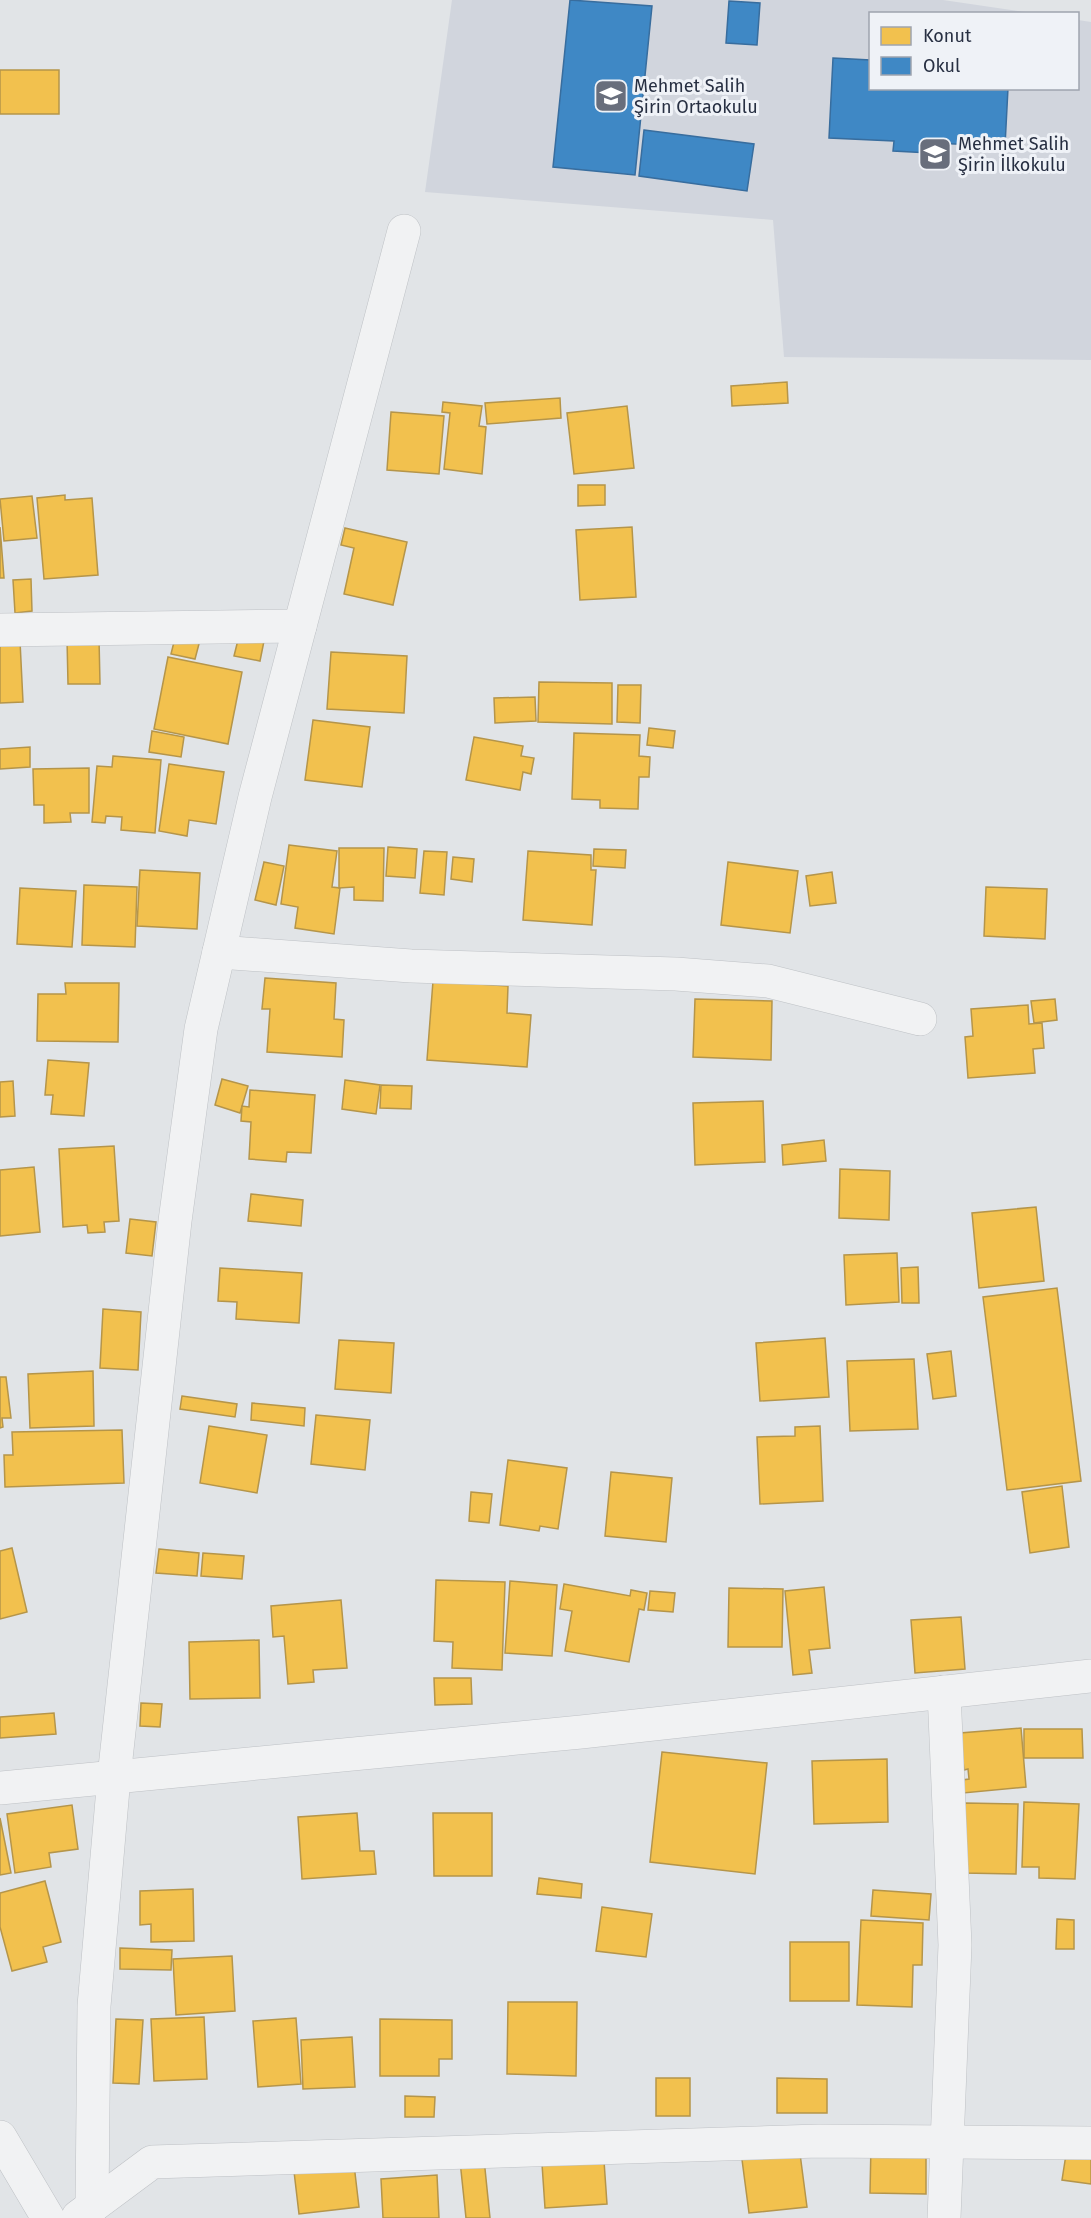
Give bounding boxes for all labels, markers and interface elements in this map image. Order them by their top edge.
legend [869,12,1079,90]
text: Konut [923,25,972,47]
text: Okul [923,55,960,77]
place label: Mehmet Salih Şirin Ortaokulu [634,75,758,118]
school or university icon: Mehmet Salih Şirin Ortaokulu [593,78,629,114]
place label: Mehmet Salih Şirin İlkokulu [958,133,1069,176]
school or university icon: Mehmet Salih Şirin İlkokulu [917,136,953,172]

